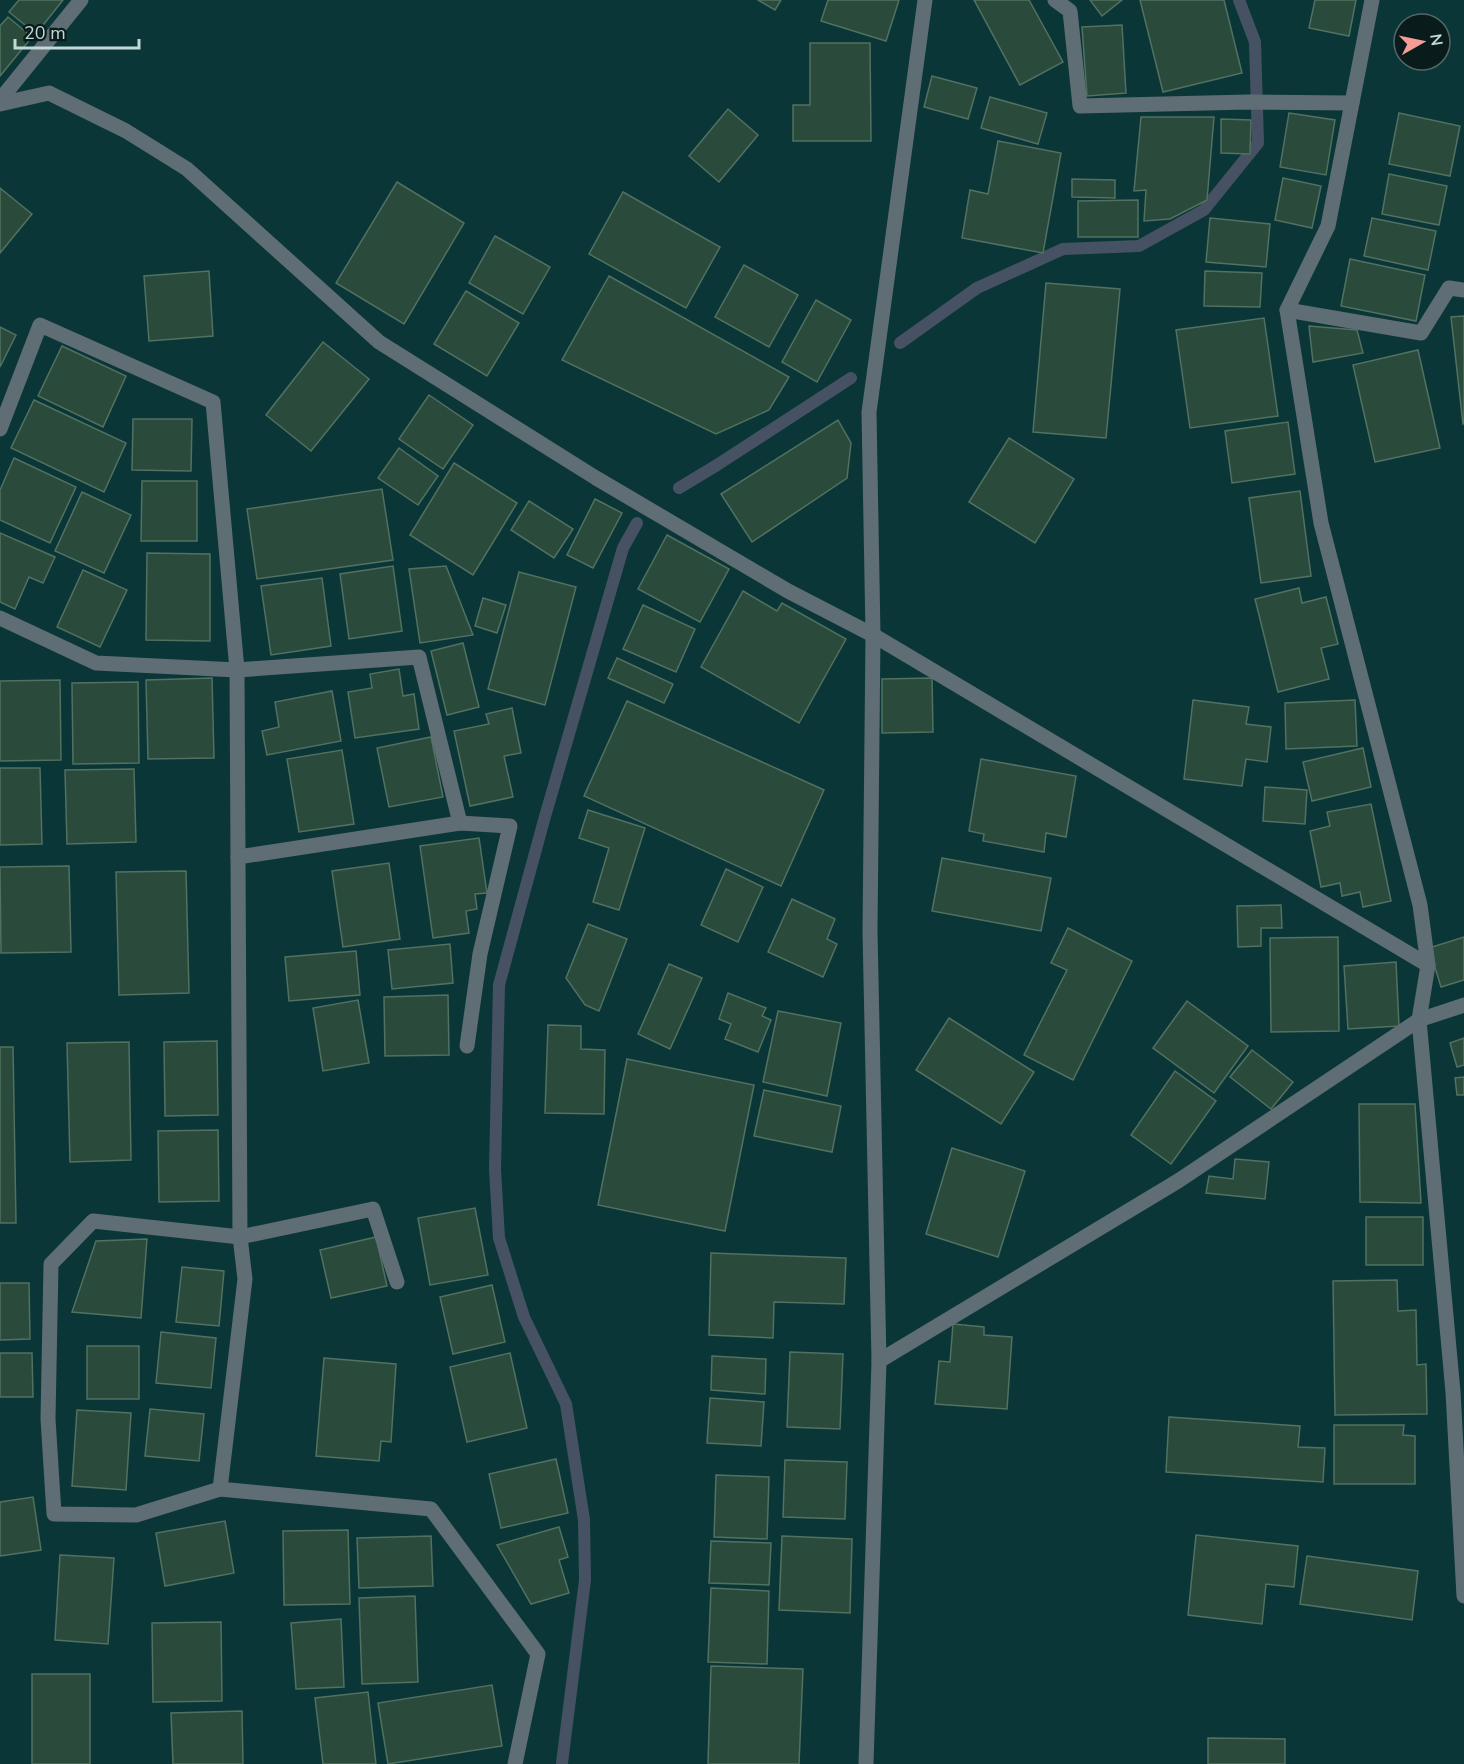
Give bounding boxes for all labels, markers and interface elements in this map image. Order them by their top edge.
scale bar [15,12,140,50]
north arrow [1392,12,1452,72]
text: 20 m [24,21,66,45]
text: N [1424,32,1448,47]

